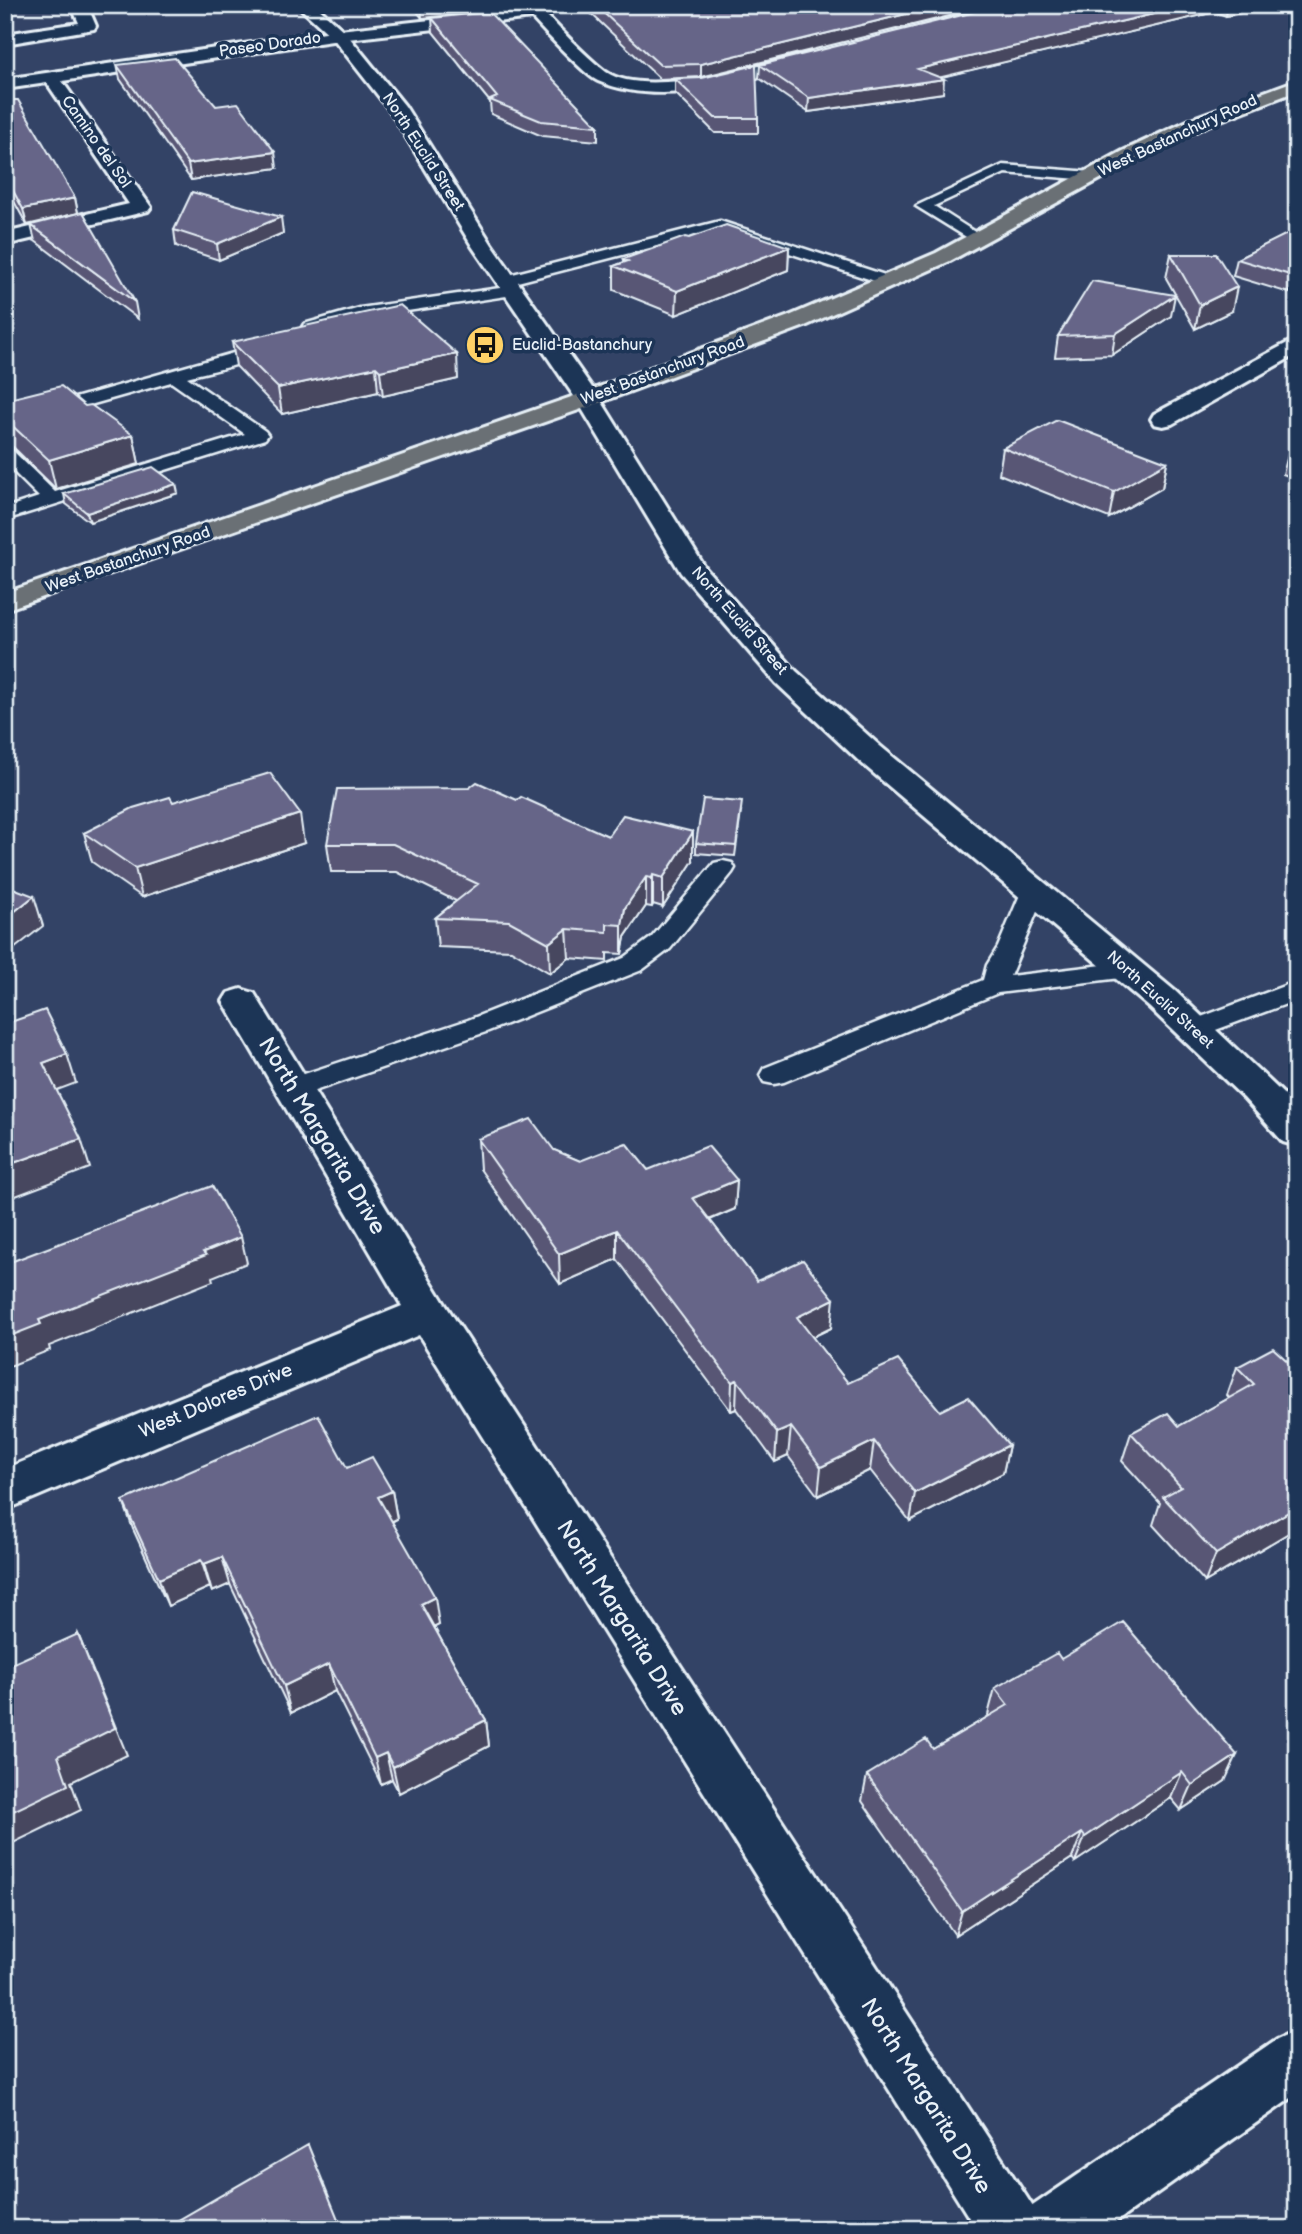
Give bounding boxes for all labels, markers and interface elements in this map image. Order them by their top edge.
street label: Paseo Dorado [218,28,322,62]
street label: North Euclid Street [378,89,468,215]
street label: West Bastanchury Road [1096,91,1260,181]
street label: Camino del Sol [57,92,135,192]
bus stop icon: Euclid-Bastanchury [464,324,506,366]
street label: West Bastanchury Road [579,333,747,409]
place label: Euclid-Bastanchury [512,336,653,355]
street label: West Bastanchury Road [43,523,213,597]
street label: North Euclid Street [687,563,791,679]
street label: North Euclid Street [1103,947,1217,1053]
street label: North Margarita Drive [252,1032,392,1240]
street label: West Dolores Drive [136,1358,296,1444]
street label: North Margarita Drive [550,1515,694,1721]
street label: North Margarita Drive [854,1993,998,2199]

